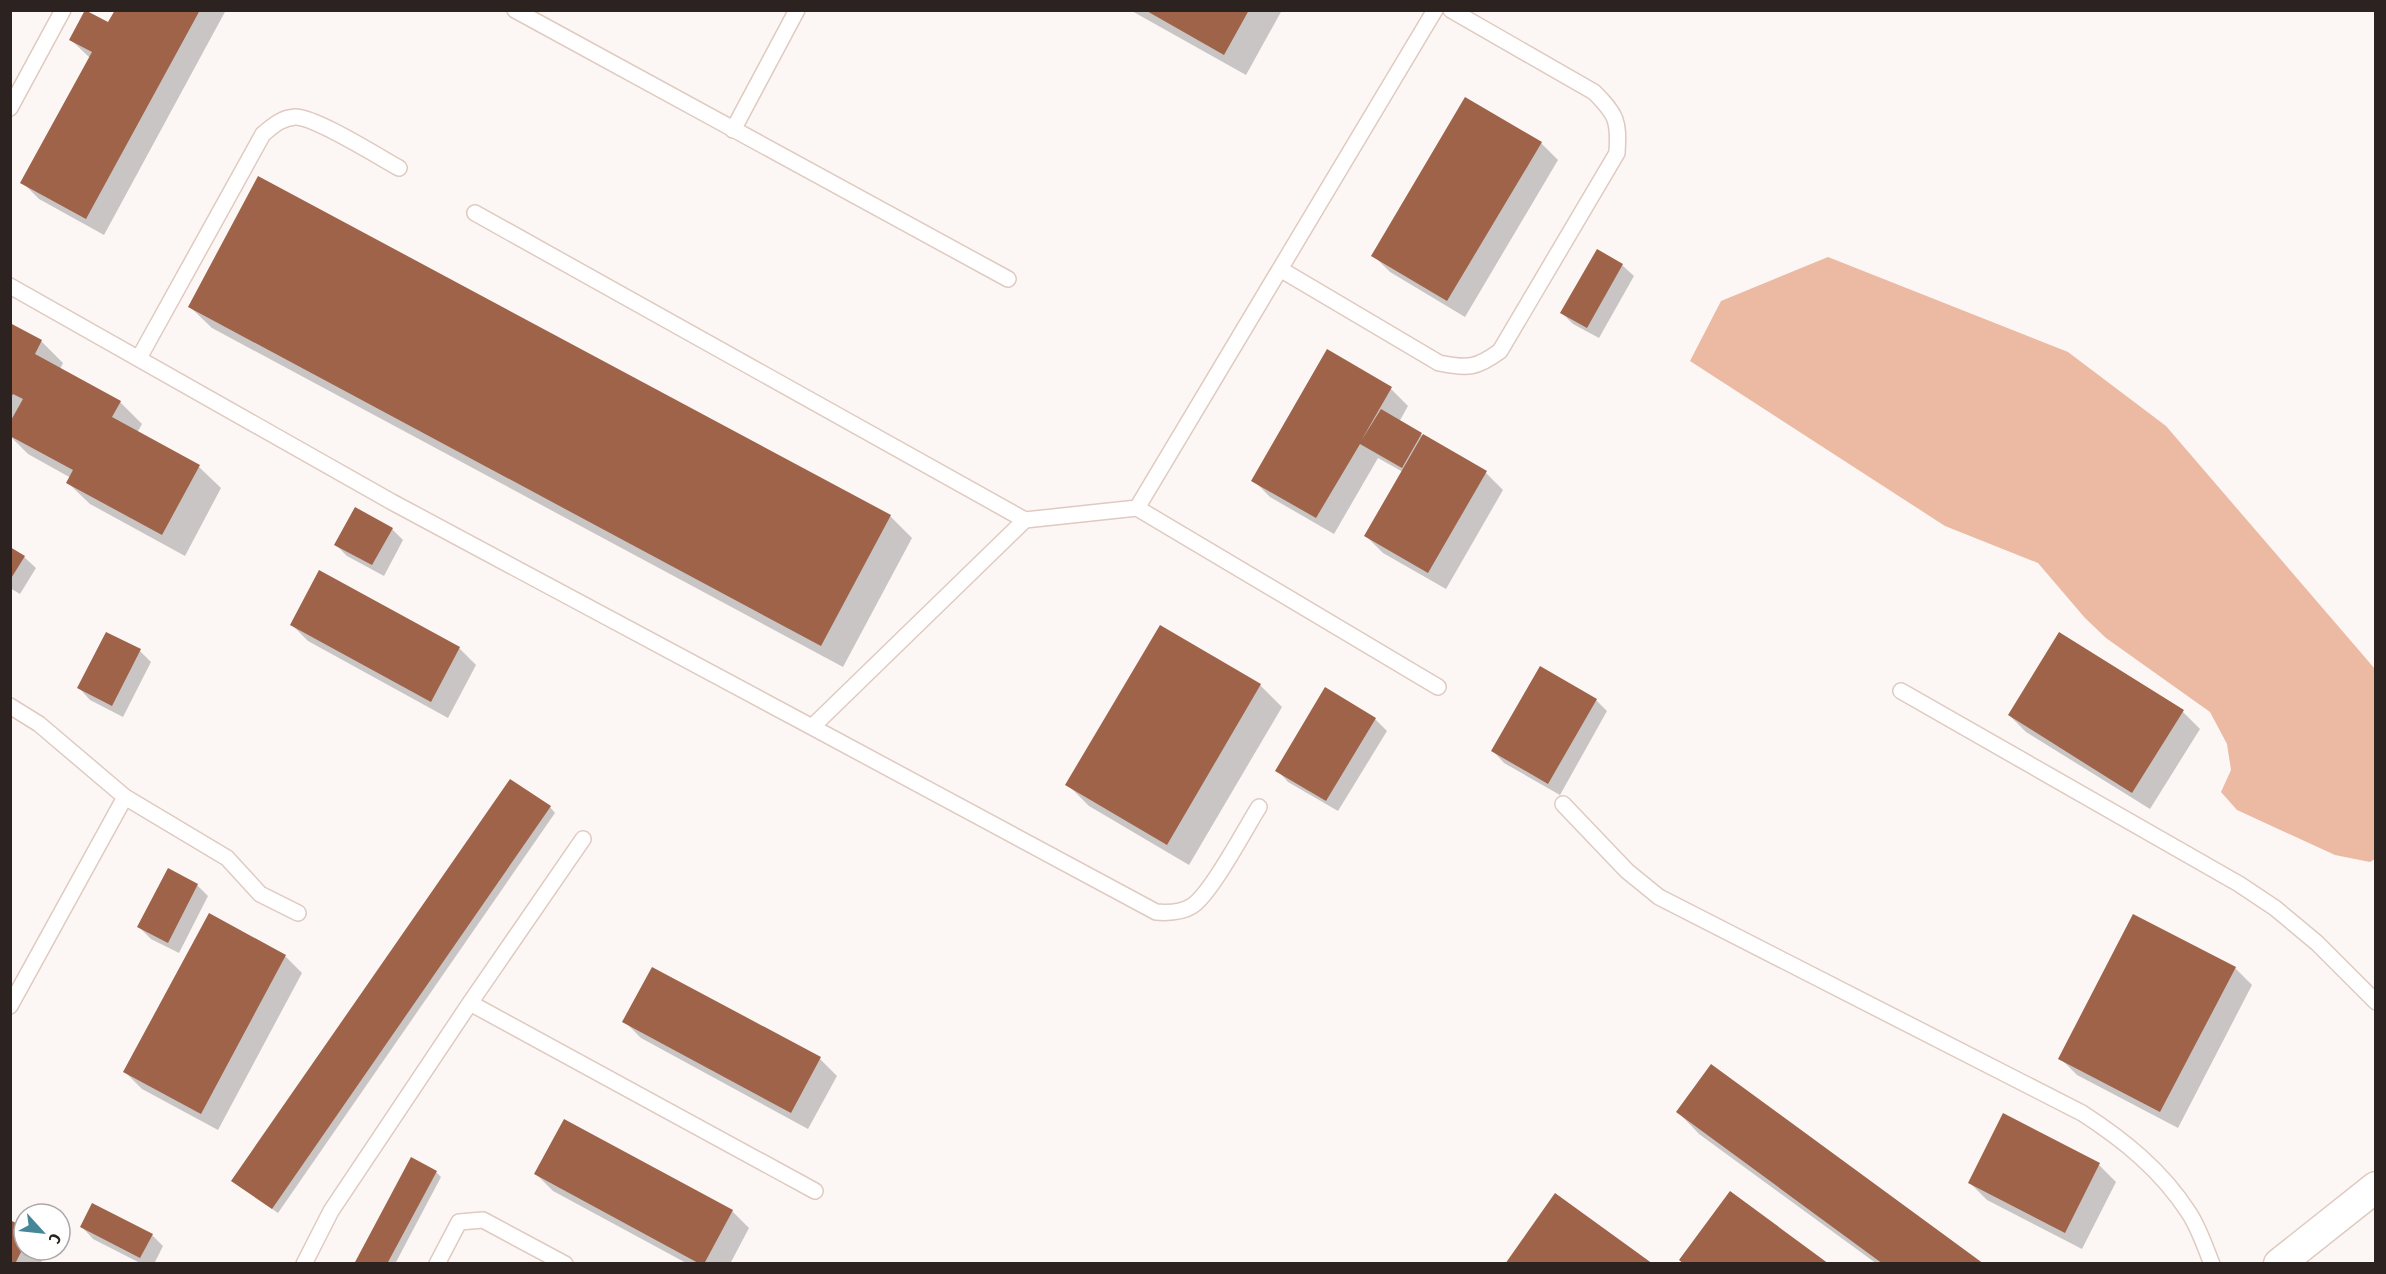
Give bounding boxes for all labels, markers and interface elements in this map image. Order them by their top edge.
north arrow [12,1202,72,1262]
text: С [44,1231,65,1247]

